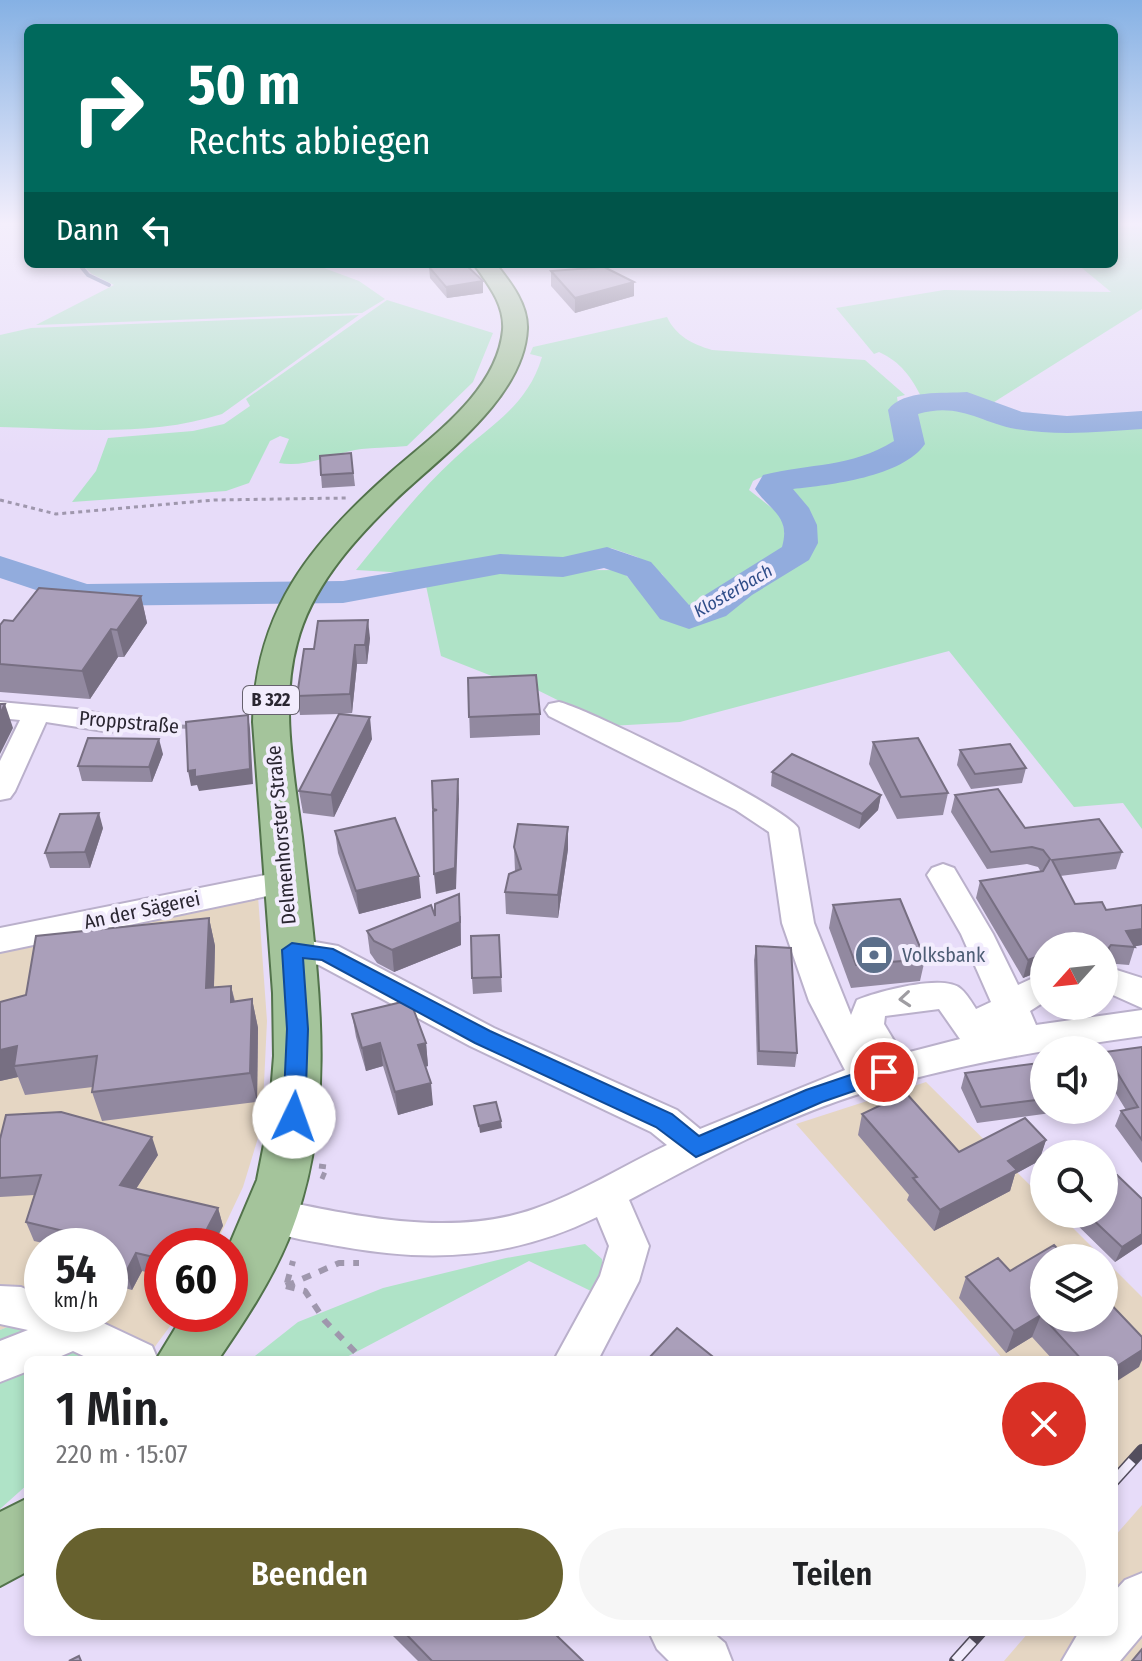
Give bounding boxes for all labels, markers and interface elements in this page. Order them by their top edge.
text: 50 m [188,52,300,119]
icon: right [56,56,160,160]
text: Rechts abbiegen [188,120,431,164]
icon: left [135,208,179,252]
text: Dann [56,212,119,248]
water label: Klosterbach [690,560,776,622]
road number: B 322 [243,686,299,714]
street label: Proppstraße [78,706,180,738]
street label: Delmenhorster Straße [261,744,301,926]
street label: An der Sägerei [82,886,202,934]
north arrow [1030,932,1118,1020]
map controls [1030,932,1118,1332]
bank icon: Volksbank [853,934,895,976]
place label: Volksbank [902,943,986,967]
one-way arrow [898,991,911,1008]
button: sound [1030,1036,1118,1124]
pin [850,1038,918,1106]
icon: arrive [862,1050,906,1094]
position arrow [252,1075,336,1159]
button: search [1030,1140,1118,1228]
speed limit sign: 60 [144,1228,248,1332]
button: layers [1030,1244,1118,1332]
text: 54 [56,1246,96,1294]
text: km/h [54,1288,98,1312]
text: 1 Min. [56,1380,169,1438]
button: close [1002,1382,1086,1466]
text: 220 m · 15:07 [56,1439,188,1470]
button: Beenden [56,1528,563,1620]
button: Teilen [579,1528,1086,1620]

